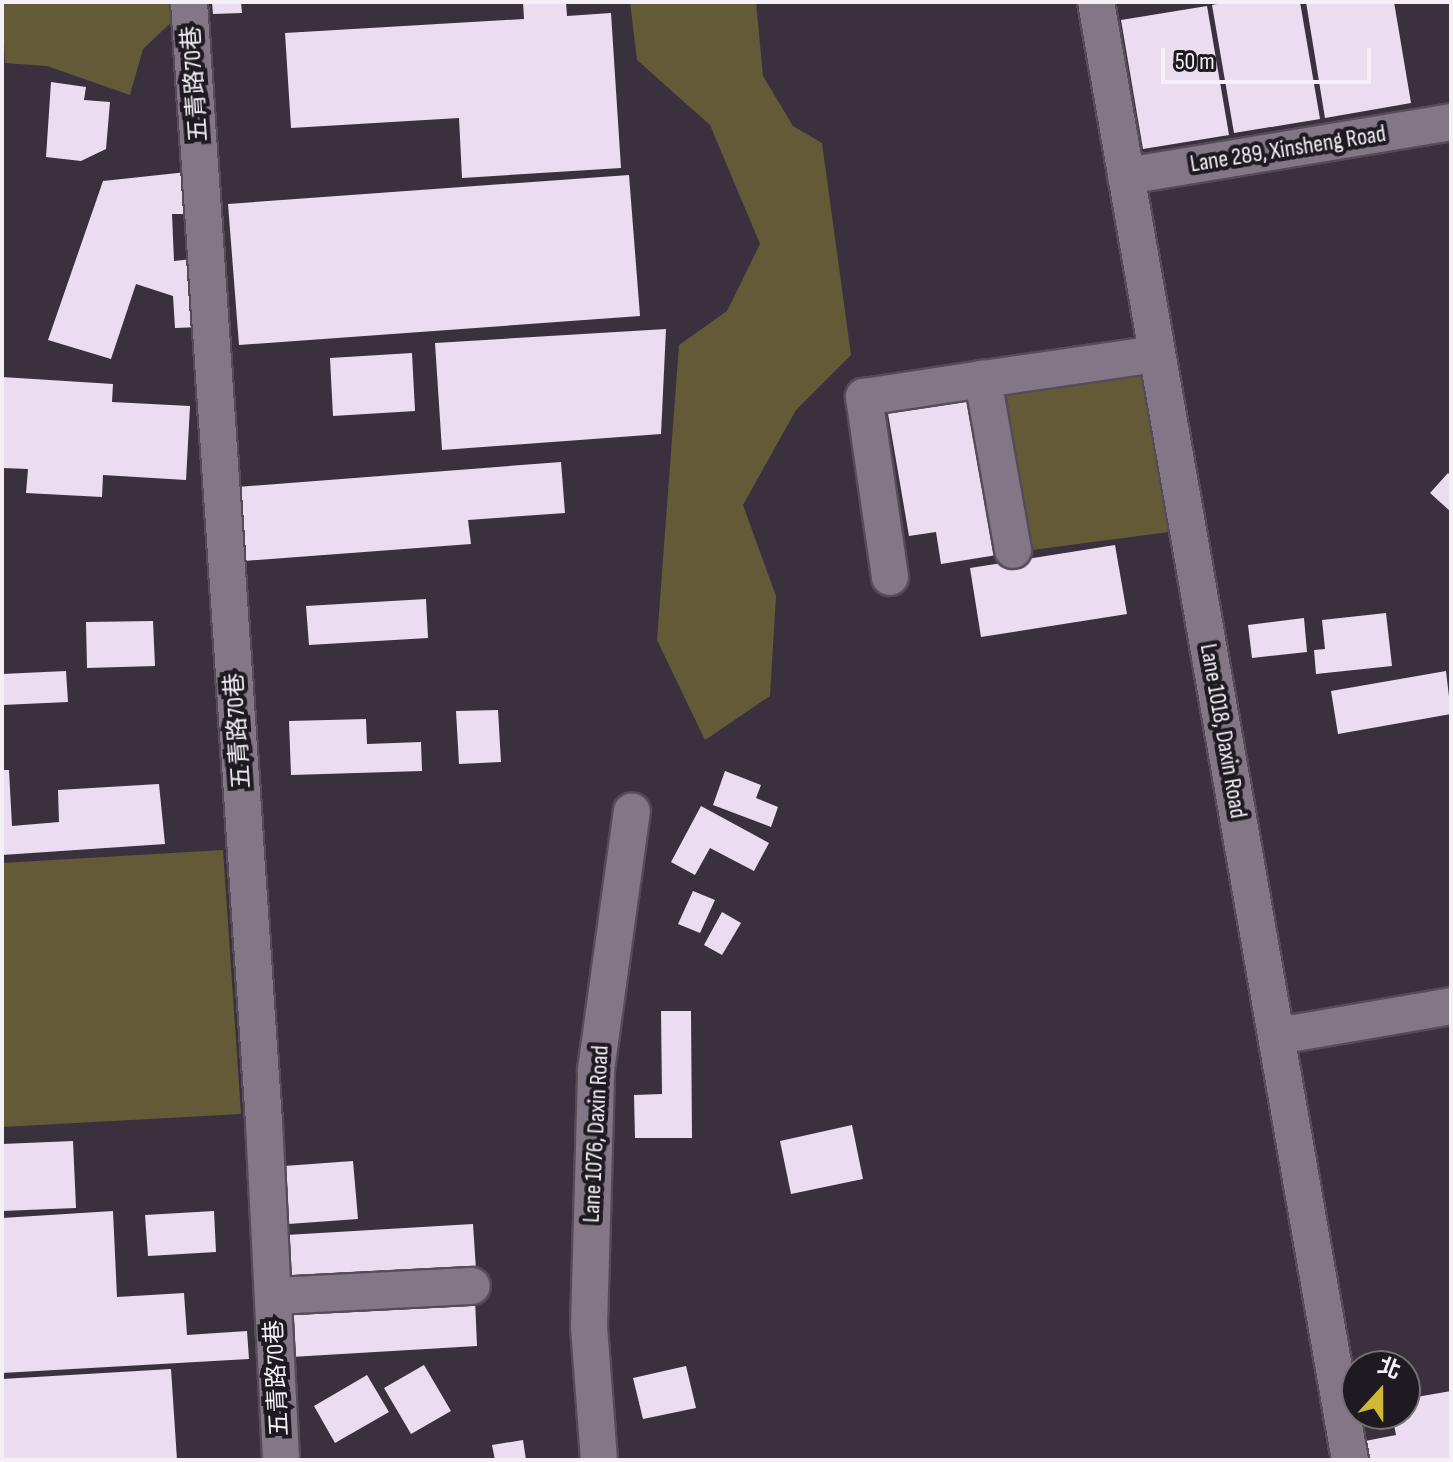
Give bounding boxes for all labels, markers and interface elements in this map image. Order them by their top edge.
street label: 五青路70巷 [177,25,213,143]
scale bar [1165,32,1375,82]
text: 50 m [1175,47,1215,76]
street label: Lane 289, Xinsheng Road [1188,119,1388,179]
street label: Lane 1018, Daxin Road [1193,641,1253,821]
street label: 五青路70巷 [220,672,256,790]
street label: Lane 1076, Daxin Road [577,1045,615,1223]
street label: 五青路70巷 [260,1319,294,1437]
north arrow [1341,1350,1421,1430]
text: 北 [1374,1352,1404,1386]

